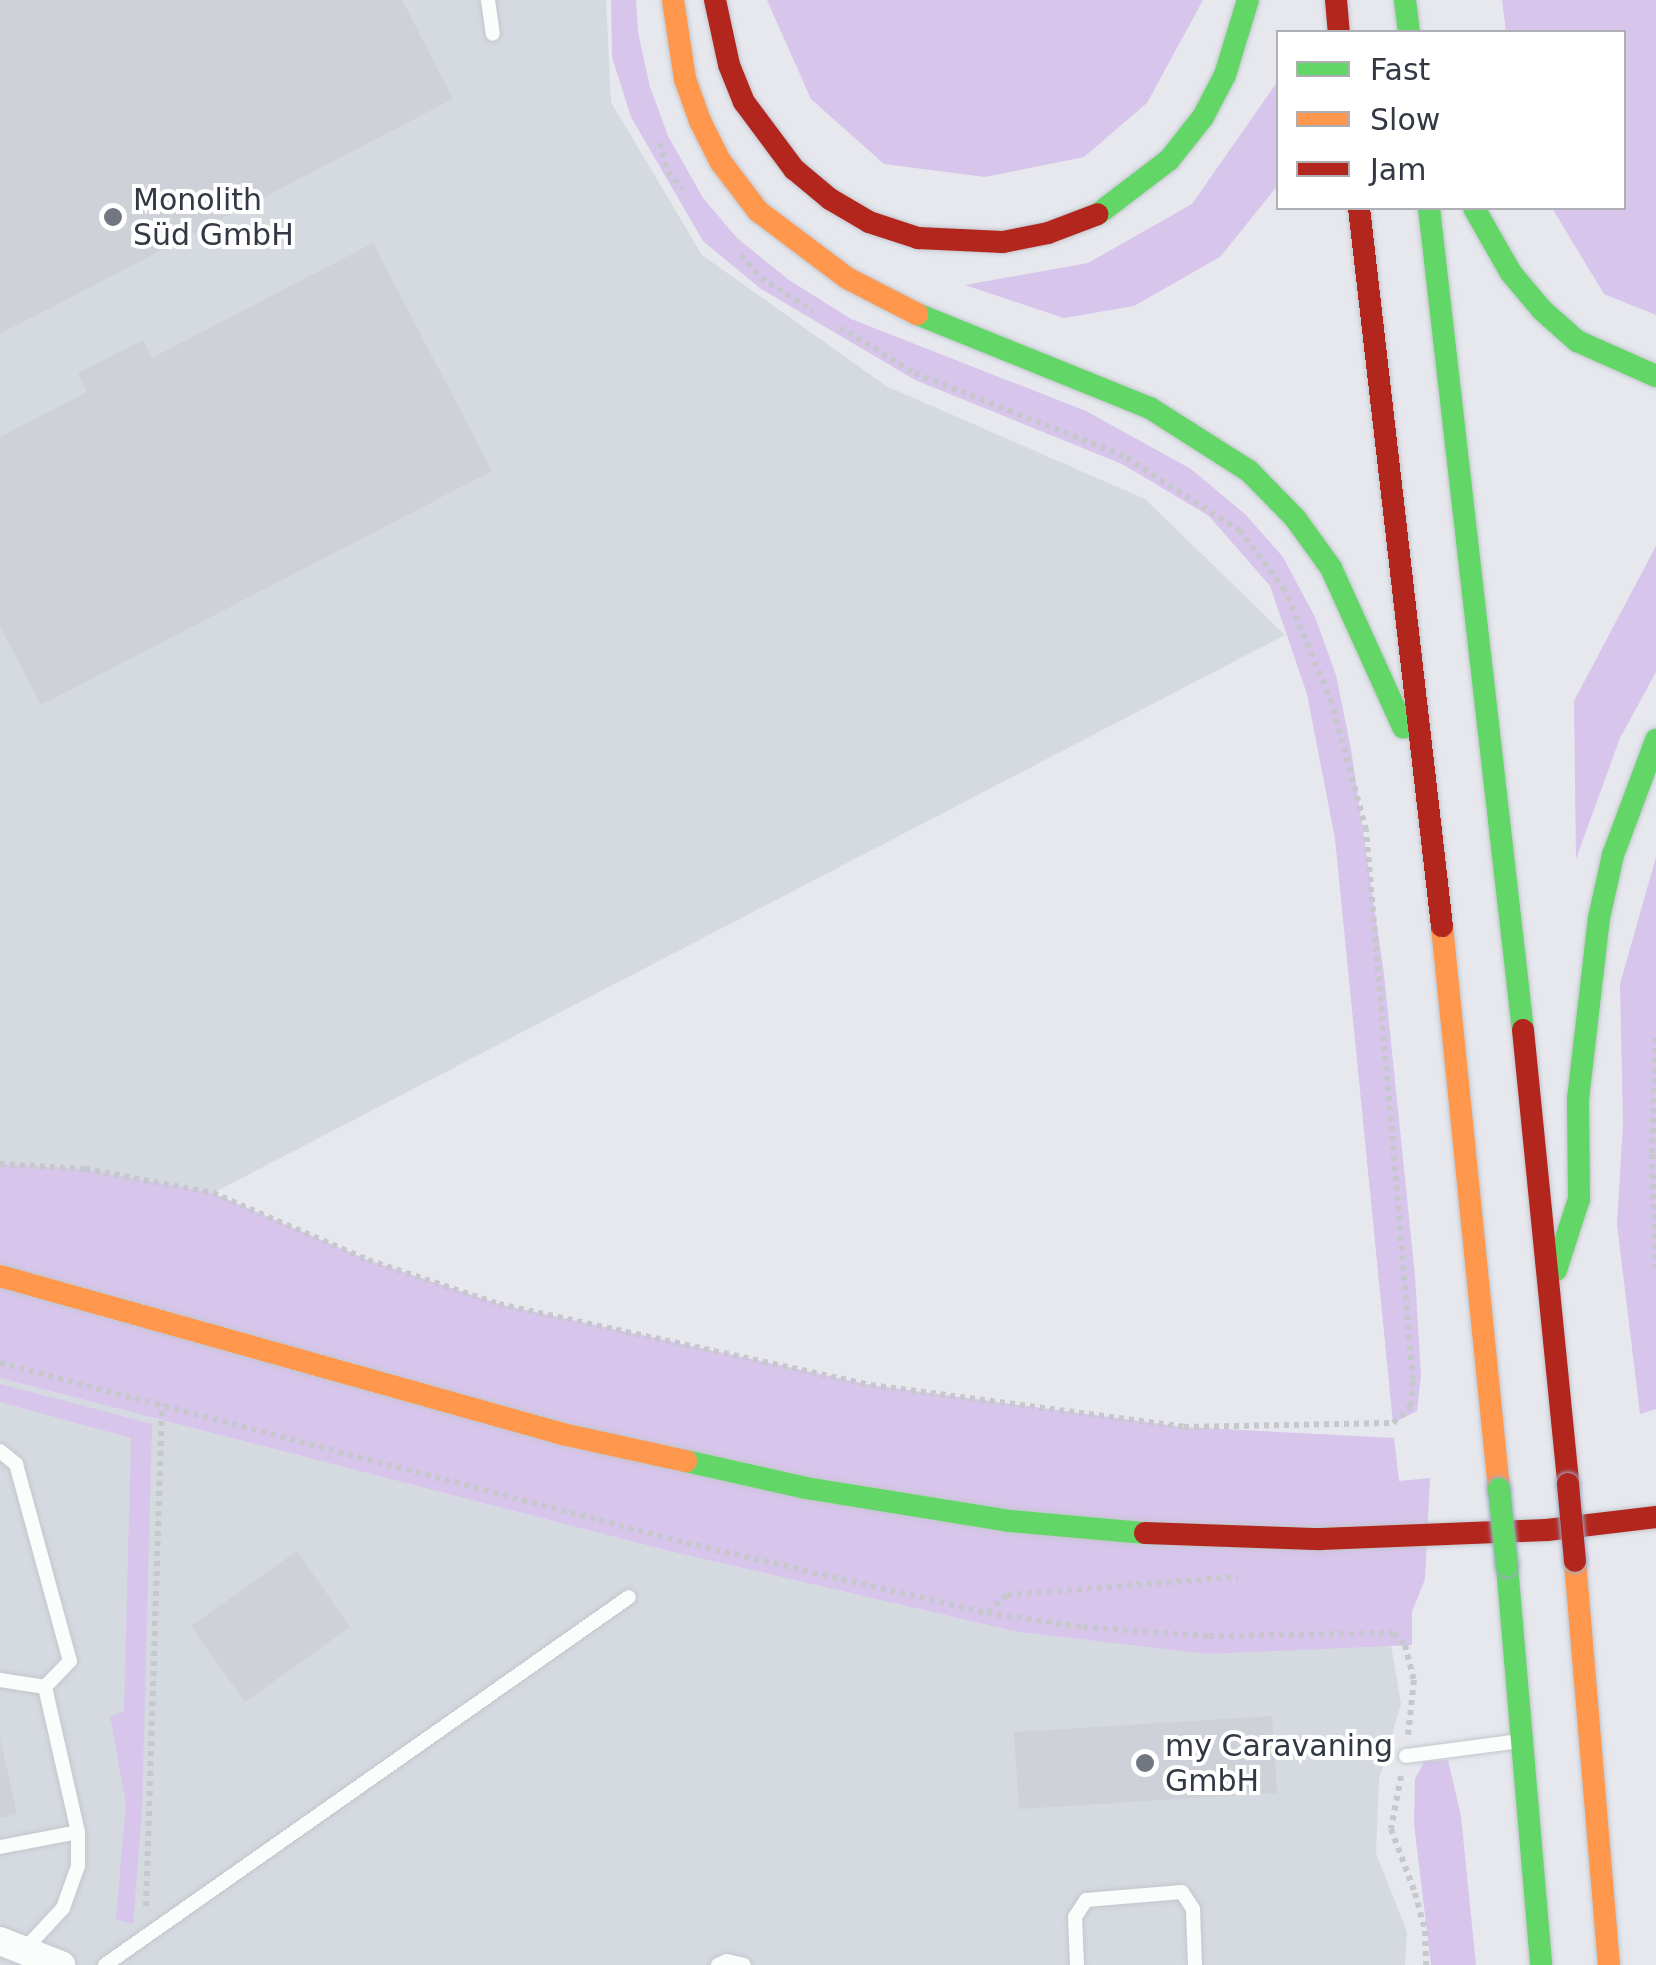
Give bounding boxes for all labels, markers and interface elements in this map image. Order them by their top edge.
legend [1276,30,1626,210]
text: Fast [1370,52,1430,87]
text: Slow [1370,102,1440,137]
text: Jam [1370,152,1426,187]
place label: Monolith Süd GmbH [133,182,294,252]
marker: Monolith Süd GmbH [102,206,124,228]
place label: my Caravaning GmbH [1165,1728,1393,1798]
marker: my Caravaning GmbH [1134,1752,1156,1774]

